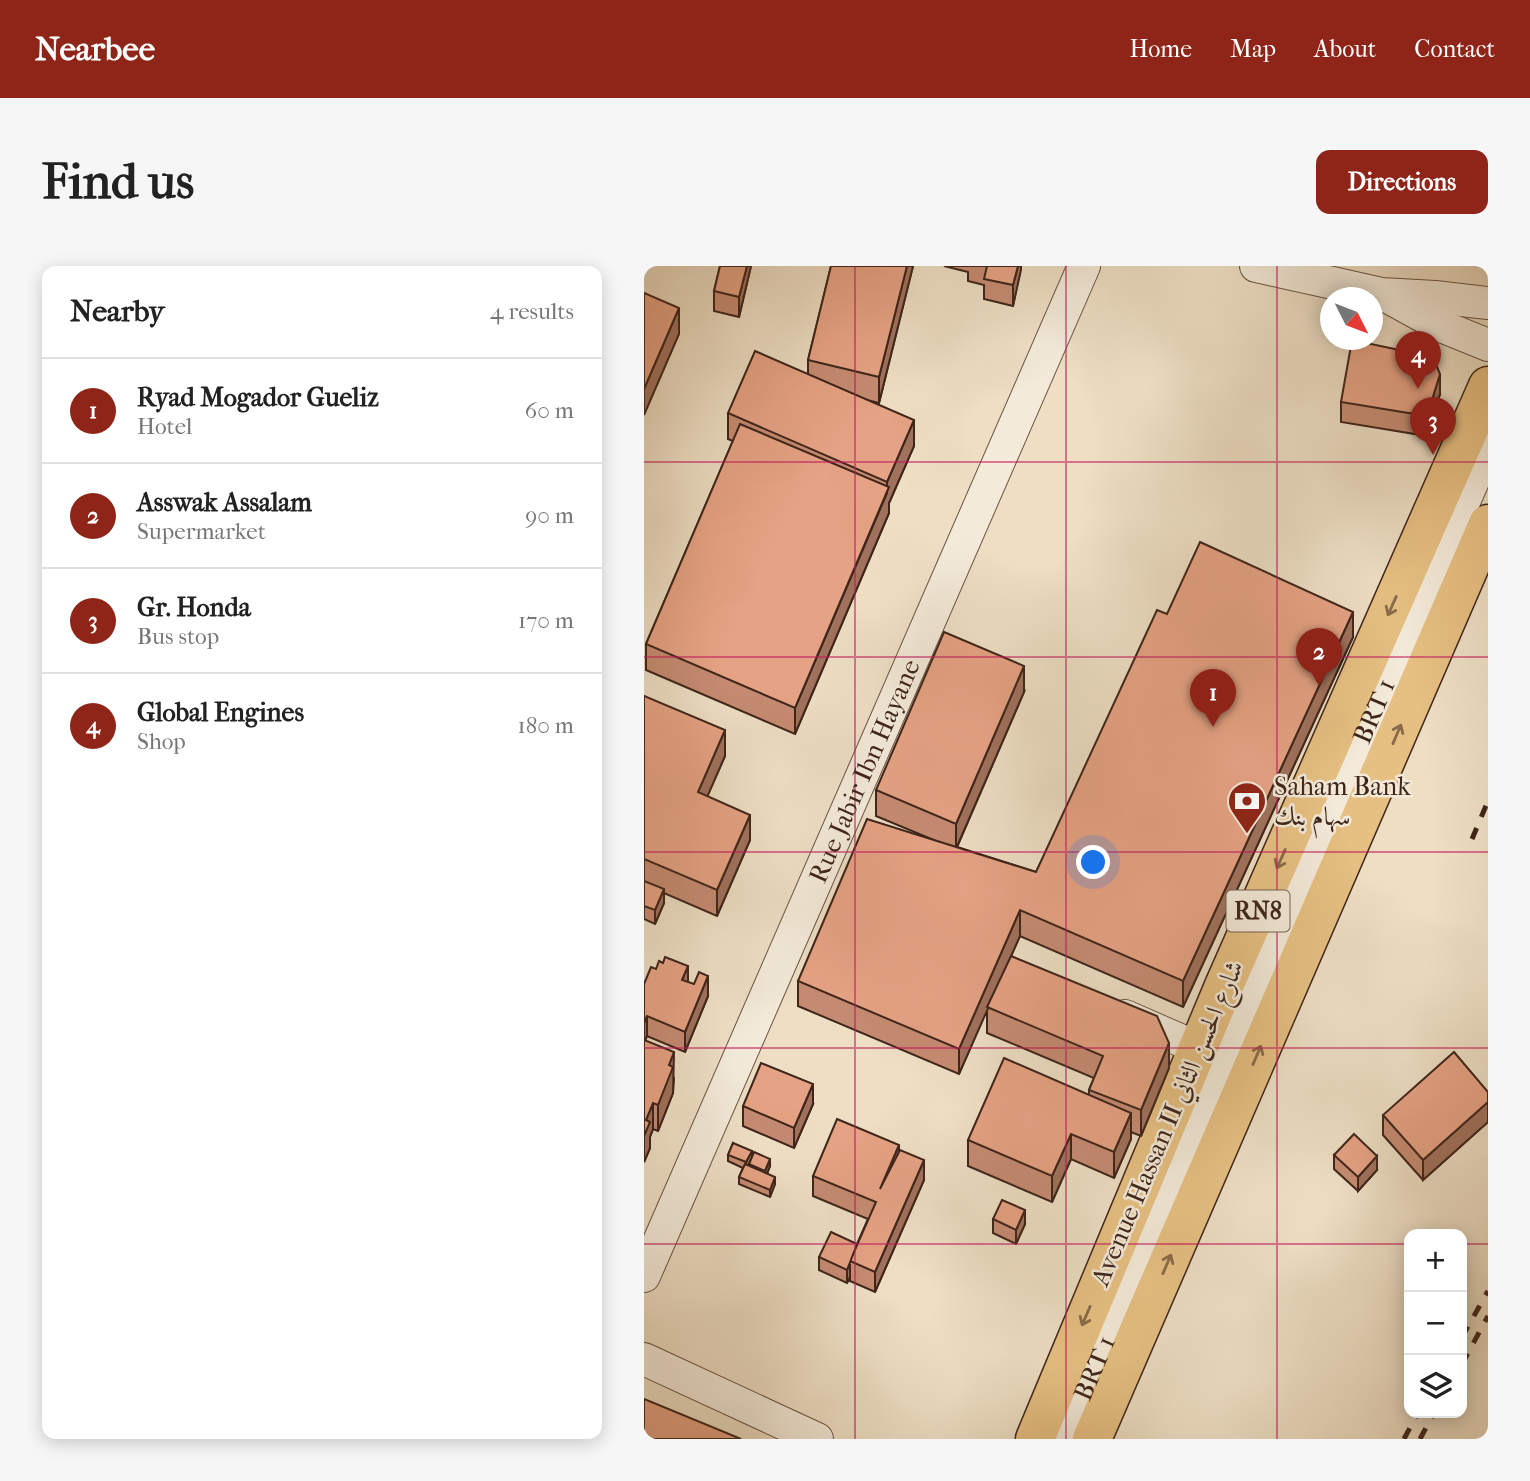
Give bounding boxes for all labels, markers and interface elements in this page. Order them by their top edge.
text: Nearbee [35,30,155,69]
text: Home [1130,35,1192,63]
text: Map [1230,35,1276,63]
text: About [1314,35,1376,63]
text: Contact [1414,35,1495,63]
button: Directions [1316,150,1488,214]
text: Find us [42,153,194,211]
north arrow [1320,287,1383,350]
text: Nearby [70,294,165,329]
text: 4 results [490,298,574,325]
pin: 4 [1395,331,1441,389]
text: Ryad Mogador Gueliz [137,382,379,413]
text: 1 [89,397,97,424]
text: 60 m [525,397,574,424]
pin: 3 [1410,397,1456,455]
text: Hotel [137,413,192,440]
text: Asswak Assalam [137,487,312,518]
text: 2 [87,502,99,529]
text: 90 m [525,502,574,529]
text: Supermarket [137,518,266,545]
text: Gr. Honda [137,592,251,623]
one-way arrow [1385,594,1398,616]
text: 3 [88,607,98,634]
text: 170 m [518,607,574,634]
text: Bus stop [137,623,219,650]
pin: 2 [1296,628,1342,686]
street label: Rue Jabir Ibn Hayane [802,654,927,887]
pin: 1 [1190,669,1236,727]
street label: BRT 1 [1347,674,1402,748]
text: Global Engines [137,697,304,728]
text: 4 [86,712,100,739]
text: 180 m [517,712,574,739]
one-way arrow [1391,724,1404,745]
text: Shop [137,728,186,755]
place label: Saham Bank سهام بنك [1274,771,1411,839]
bank icon: Saham Bank سهام بنك [1226,780,1268,835]
your location [1076,845,1110,879]
one-way arrow [1274,847,1287,869]
road number: RN8 [1226,890,1290,932]
street label: Avenue Hassan II شارع الحسن الثاني [1084,956,1256,1294]
one-way arrow [1252,1045,1265,1066]
map controls [1404,1229,1467,1418]
button: + [1404,1229,1467,1292]
one-way arrow [1161,1254,1174,1275]
button: − [1404,1292,1467,1355]
one-way arrow [1079,1305,1092,1326]
street label: BRT 1 [1067,1331,1122,1405]
button: layers [1404,1355,1467,1418]

